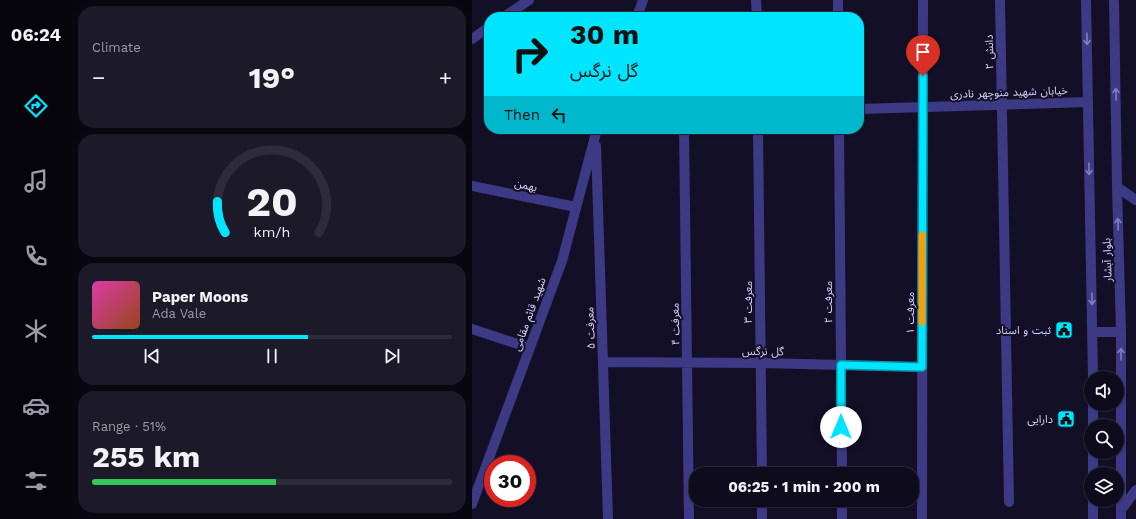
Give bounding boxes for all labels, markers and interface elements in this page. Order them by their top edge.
text: 30 m [570,18,639,51]
text: 06:24 [11,24,61,45]
icon: right [504,28,556,80]
one-way arrow [1083,32,1091,45]
street label: دانش ۲ [983,34,996,70]
pin [906,35,940,76]
text: Climate [92,40,141,55]
icon: arrive [912,41,934,63]
text: 19° [249,60,295,95]
text: گل نرگس [570,60,638,81]
text: − [92,65,105,90]
text: + [439,65,452,90]
street label: خیابان شهید منوچهر نادری [950,84,1069,102]
one-way arrow [1112,88,1120,101]
icon: directions [22,92,50,120]
icon: left [548,104,570,126]
text: Then [504,106,540,124]
one-way arrow [1085,162,1093,175]
icon: music [22,167,50,195]
text: 20 [246,177,298,226]
street label: بهمن [513,177,538,194]
one-way arrow [1115,218,1122,231]
text: km/h [254,224,290,240]
street label: بلوار آبشار [1100,238,1115,283]
icon: phone [22,242,50,270]
street label: شهید قائم مقامی [510,275,551,353]
street label: معرفت ۳ [742,281,755,323]
street label: معرفت ۲ [822,281,835,323]
text: Paper Moons [152,288,248,306]
street label: معرفت ۱ [904,292,917,334]
one-way arrow [1088,292,1095,305]
street label: معرفت ۴ [669,302,682,345]
text: Ada Vale [152,306,206,321]
street label: معرفت ۵ [583,306,598,349]
icon: climate [22,317,50,345]
public building icon: ثبت و اسناد [1054,320,1074,340]
place label: ثبت و اسناد [996,324,1051,337]
icon: previous [141,345,163,367]
icon: pause [261,345,283,367]
icon: next [381,345,403,367]
street label: گل نرگس [742,345,784,358]
one-way arrow [1117,348,1125,361]
map controls [1084,371,1124,507]
button: sound [1084,371,1124,411]
icon: car [22,392,50,420]
position arrow [820,406,862,448]
public building icon: دارایی [1056,409,1076,429]
place label: دارایی [1027,413,1053,426]
text: Range · 51% [92,419,166,434]
button: search [1084,419,1124,459]
text: 255 km [92,439,200,474]
speed limit sign: 30 [484,455,536,507]
icon: filters [22,467,50,495]
button: layers [1084,467,1124,507]
text: 06:25 · 1 min · 200 m [728,478,880,496]

